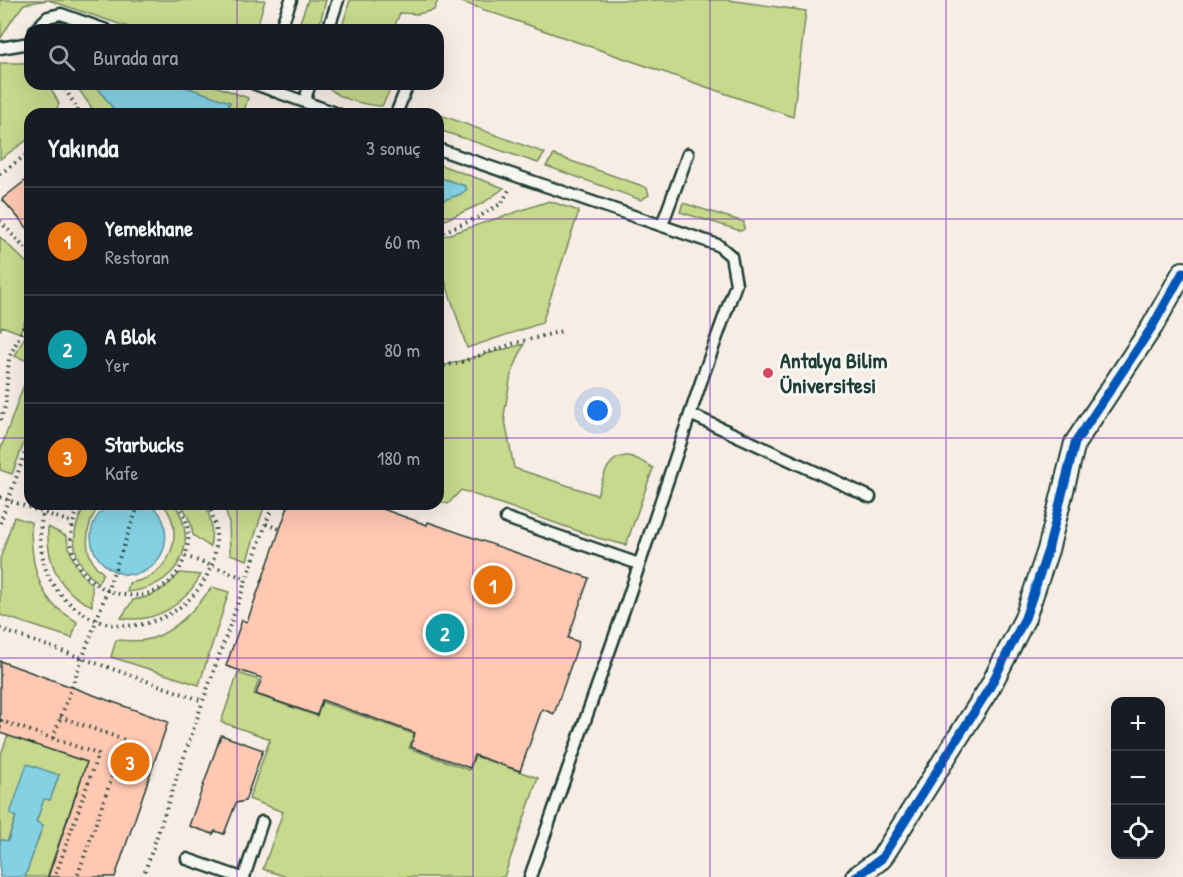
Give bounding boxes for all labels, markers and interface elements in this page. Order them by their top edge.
search box [24,24,444,90]
icon: search [45,41,78,74]
text: Burada ara [93,42,178,72]
text: Yakında [48,130,118,165]
text: 3 sonuç [366,134,420,161]
text: Yemekhane [105,213,193,243]
text: 1 [64,228,71,255]
text: 60 m [385,228,420,255]
text: Restoran [105,243,169,270]
text: A Blok [105,321,156,351]
text: 2 [63,336,72,363]
text: 80 m [384,336,420,363]
place label: Antalya Bilim Üniversitesi [780,345,888,400]
text: Yer [105,351,130,378]
marker: Antalya Bilim Üniversitesi [761,366,775,380]
your location [583,396,612,425]
text: Starbucks [105,429,184,459]
text: 3 [63,444,72,471]
text: 180 m [377,444,420,471]
text: Kafe [105,459,138,486]
pin: 1 [474,562,512,608]
pin: 2 [426,610,464,656]
map controls [1111,697,1165,859]
button: + [1111,697,1165,751]
pin: 3 [110,740,150,784]
button: − [1111,751,1165,805]
button: locate [1111,805,1165,859]

